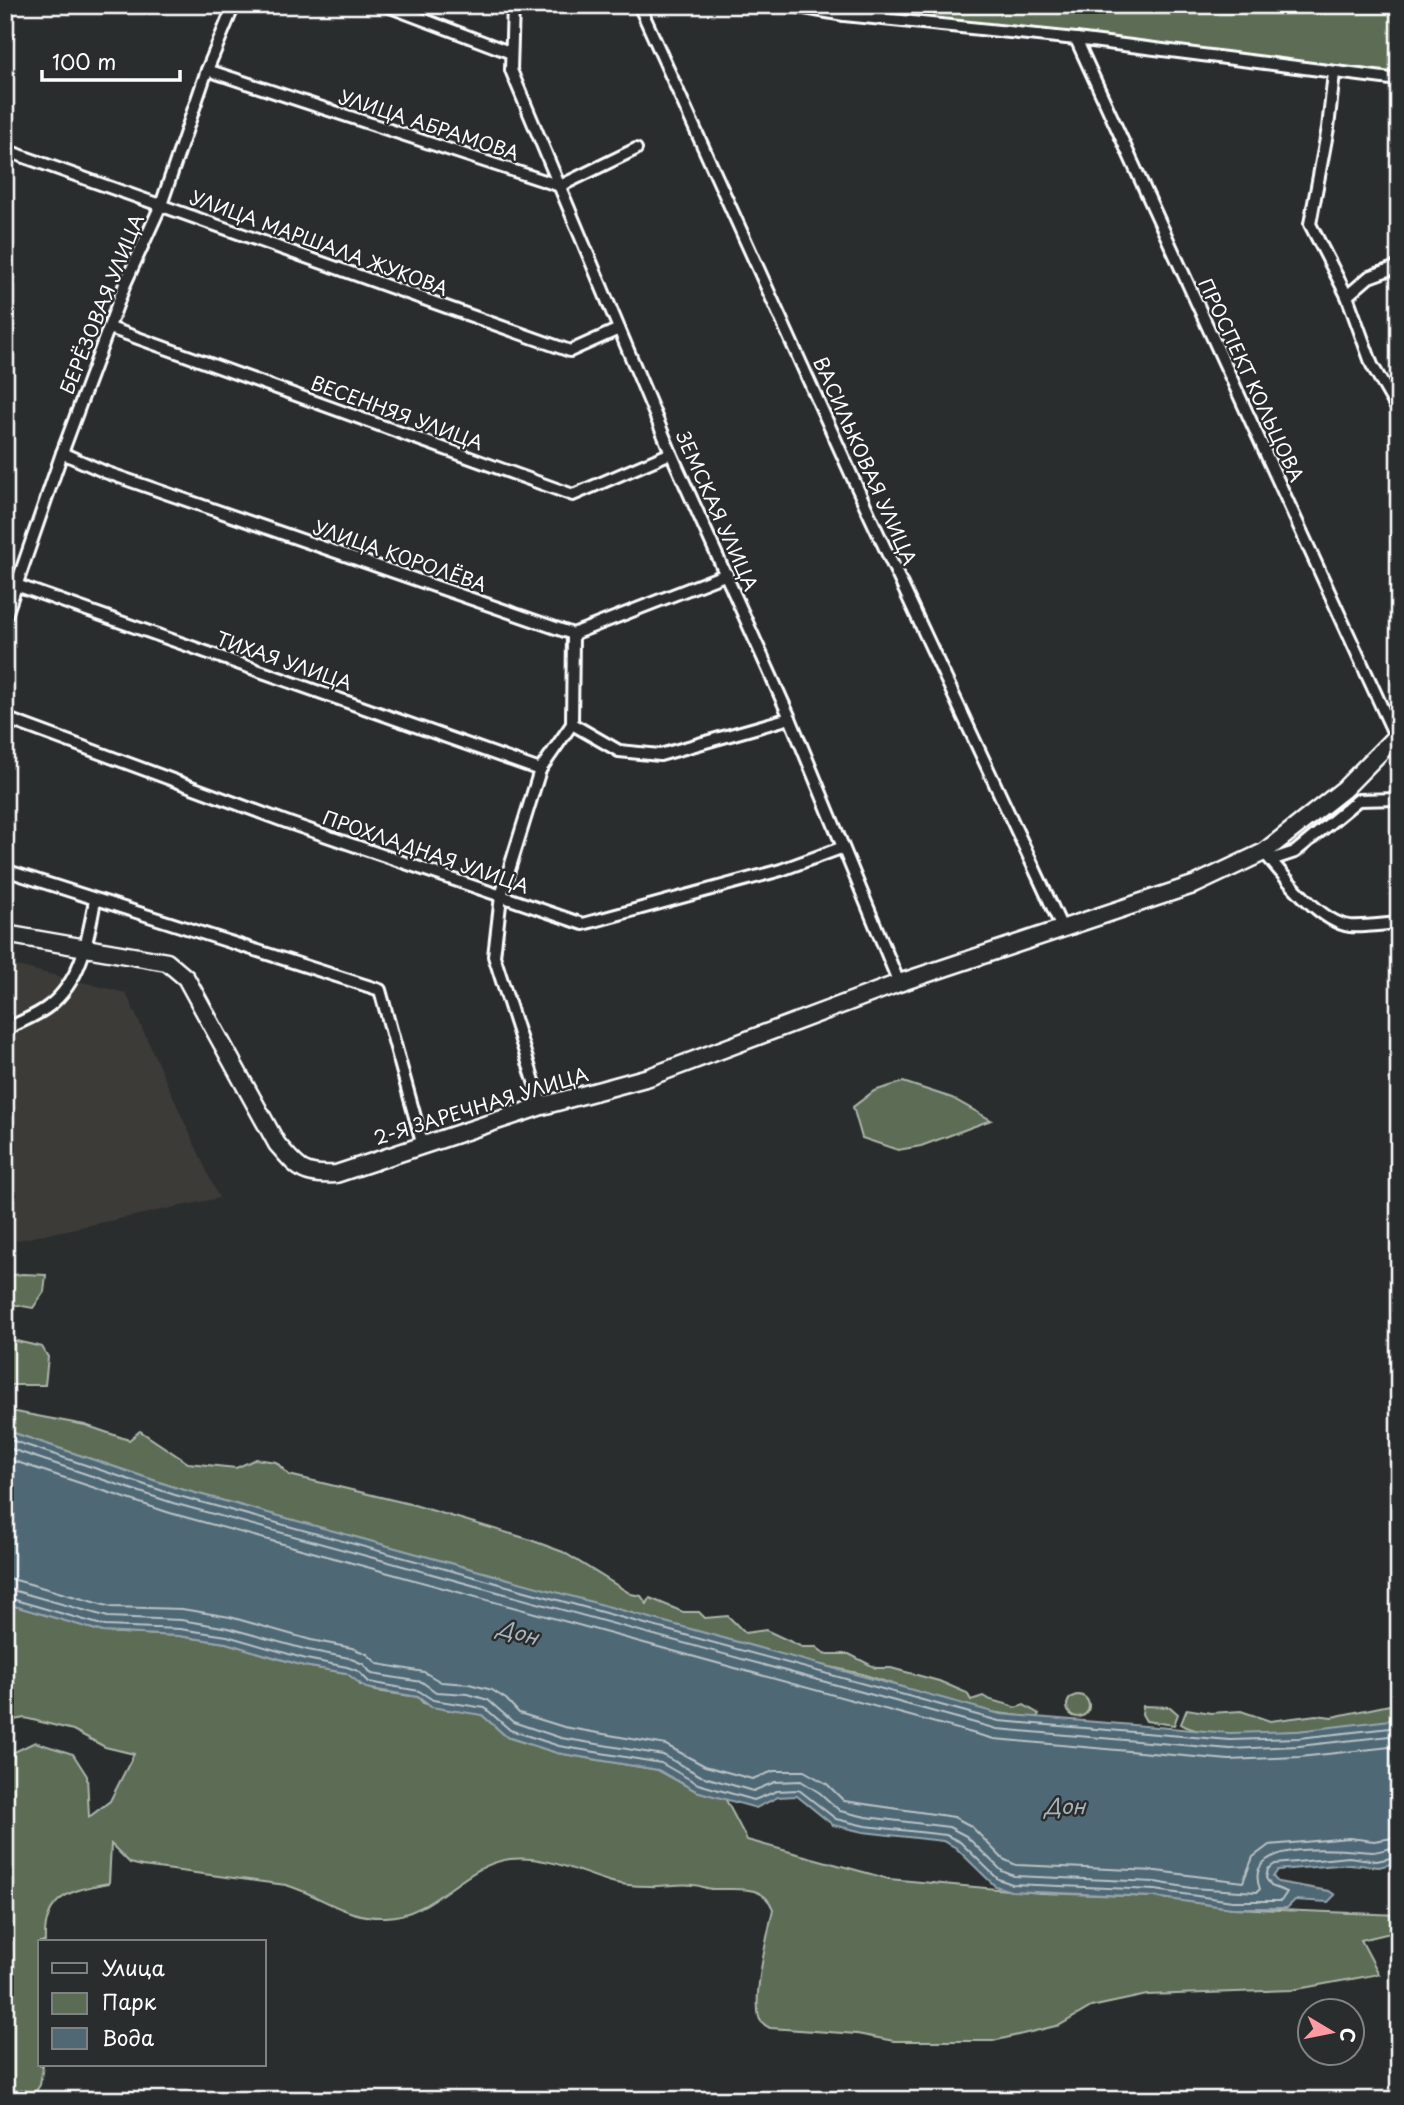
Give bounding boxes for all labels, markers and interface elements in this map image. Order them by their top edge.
scale bar [42,38,180,82]
text: 100 m [52,45,116,77]
street label: УЛИЦА АБРАМОВА [336,82,523,166]
street label: УЛИЦА МАРШАЛА ЖУКОВА [186,182,452,302]
street label: БЕРЁЗОВАЯ УЛИЦА [52,210,150,398]
street label: ПРОСПЕКТ КОЛЬЦОВА [1192,273,1312,486]
street label: ВАСИЛЬКОВАЯ УЛИЦА [807,352,925,569]
street label: ВЕСЕННЯЯ УЛИЦА [307,368,488,456]
street label: ЗЕМСКАЯ УЛИЦА [670,425,766,595]
street label: УЛИЦА КОРОЛЁВА [310,512,491,598]
street label: ТИХАЯ УЛИЦА [212,624,356,696]
street label: ПРОХЛАДНАЯ УЛИЦА [319,803,533,900]
street label: 2-Я ЗАРЕЧНАЯ УЛИЦА [370,1059,591,1151]
water label: Дон [493,1610,545,1653]
water label: Дон [1043,1789,1088,1821]
legend [38,1940,266,2066]
text: Улица [102,1951,165,1983]
text: Парк [102,1985,157,2017]
north arrow [1296,1996,1366,2066]
text: Вода [102,2021,154,2053]
text: С [1334,2026,1364,2045]

